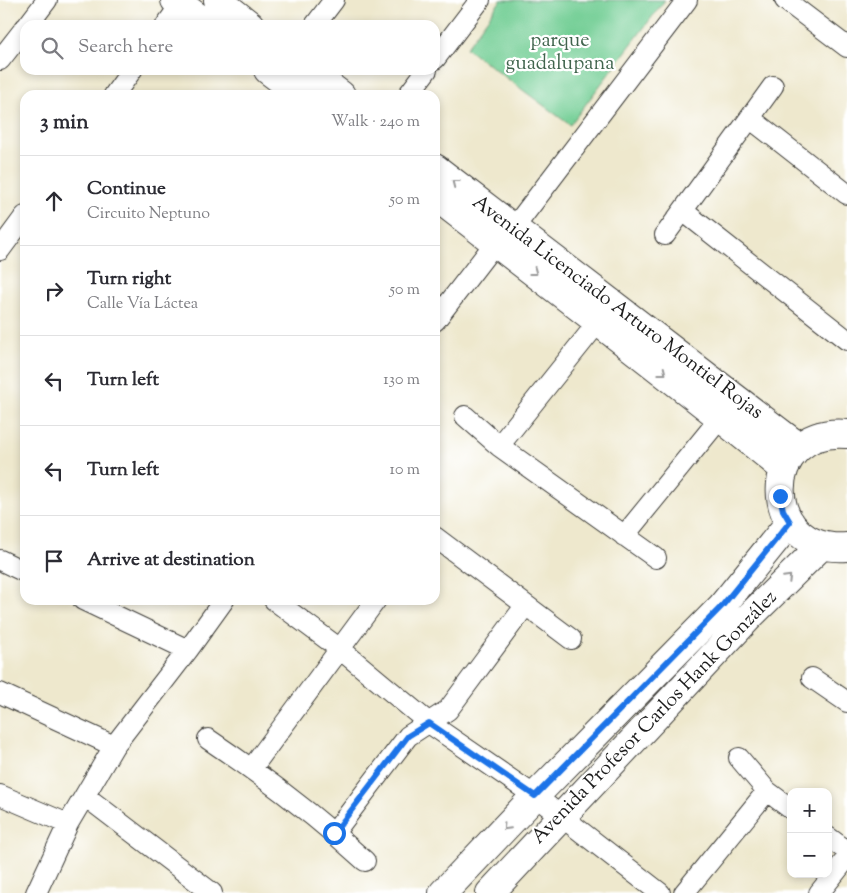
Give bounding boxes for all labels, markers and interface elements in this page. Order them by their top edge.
search box [20,20,440,75]
park label: parque guadalupana [506,27,615,79]
icon: search [38,34,66,62]
text: Search here [78,34,173,61]
text: 3 min [40,108,89,138]
text: Walk · 240 m [331,111,420,134]
text: Continue [87,176,166,203]
one-way arrow [452,181,461,189]
icon: ahead [40,187,68,215]
text: 50 m [389,189,420,212]
street label: Avenida Licenciado Arturo Montiel Rojas [465,189,769,427]
text: Circuito Neptuno [87,203,210,226]
text: Turn right [87,266,171,293]
one-way arrow [528,267,537,275]
icon: right [40,277,68,305]
text: 50 m [389,279,420,302]
text: Calle Vía Láctea [87,293,198,316]
one-way arrow [657,366,666,374]
icon: left [40,367,68,395]
text: Turn left [87,367,159,394]
text: 130 m [383,369,420,392]
icon: left [40,457,68,485]
text: Turn left [87,457,159,484]
text: 10 m [390,459,420,482]
route end [769,485,792,508]
icon: arrive [40,547,68,575]
text: Arrive at destination [87,547,255,574]
one-way arrow [783,575,792,584]
street label: Avenida Profesor Carlos Hank González [525,584,785,852]
map controls [787,788,832,878]
button: + [787,788,832,833]
one-way arrow [503,821,512,830]
route start [323,822,346,845]
button: − [787,833,832,878]

